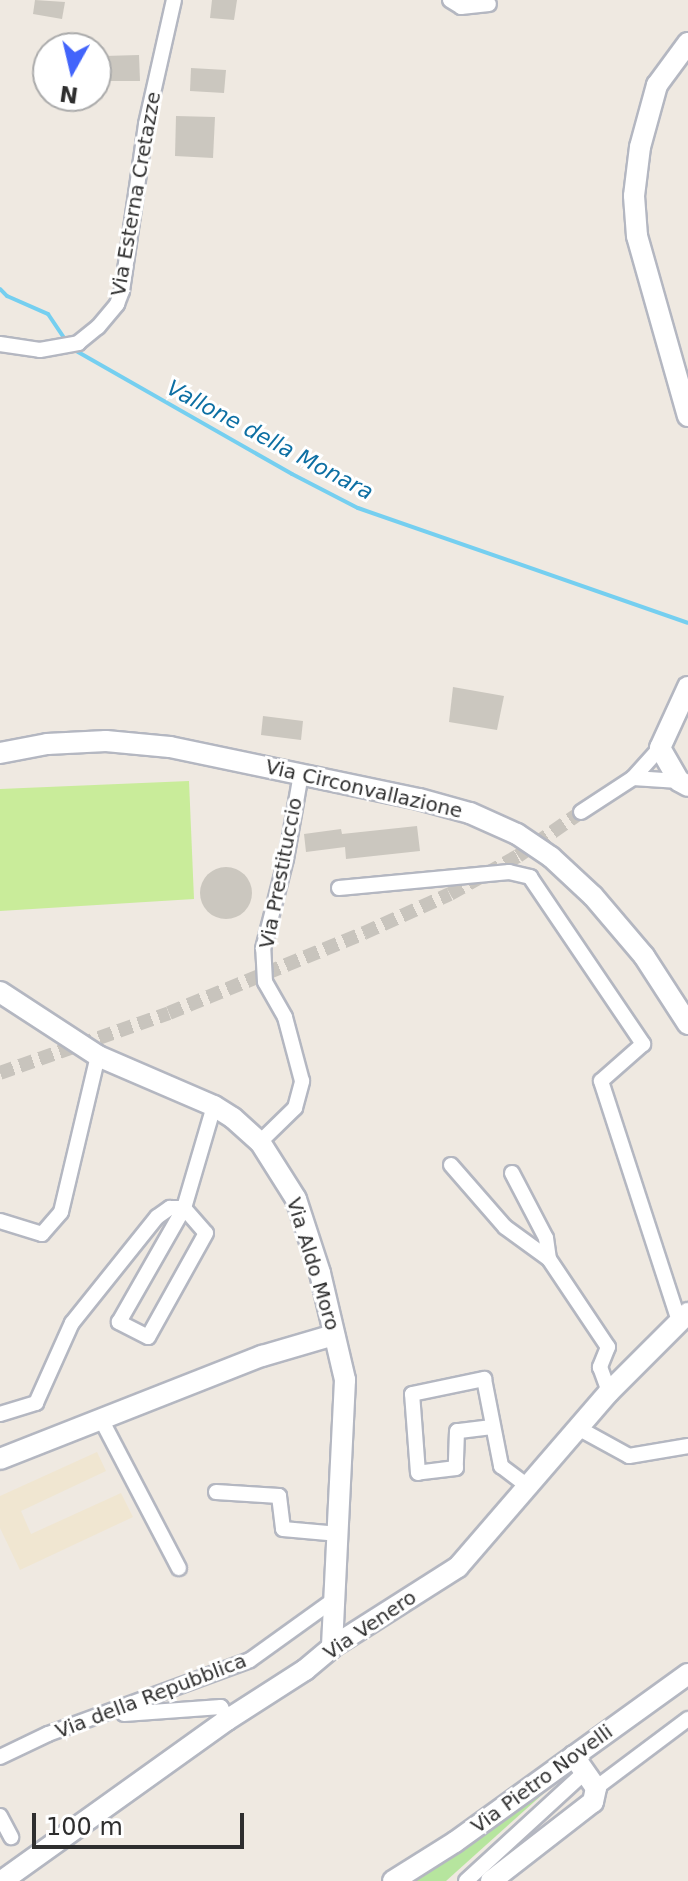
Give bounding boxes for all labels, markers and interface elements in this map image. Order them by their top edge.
north arrow [32,32,112,112]
text: N [58,81,80,108]
street label: Via Esterna Cretazze [106,90,166,298]
water label: Vallone della Monara [162,374,378,506]
street label: Via Circonvallazione [263,755,465,823]
street label: Via Prestituccio [255,795,307,951]
street label: Via Aldo Moro [281,1195,345,1333]
street label: Via Venero [319,1585,421,1665]
street label: Via della Repubblica [52,1649,250,1743]
street label: Via Pietro Novelli [467,1720,617,1838]
scale bar [36,1797,248,1847]
text: 100 m [46,1813,123,1841]

